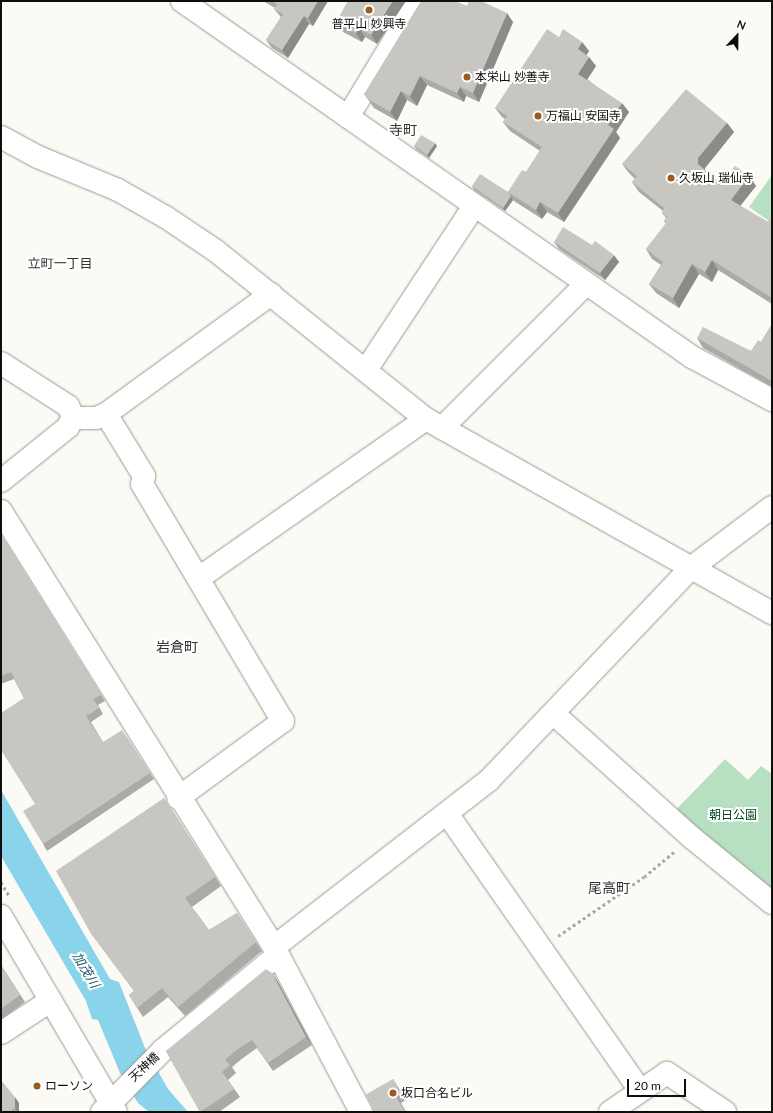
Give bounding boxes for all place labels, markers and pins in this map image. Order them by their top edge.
marker: 普平山 妙興寺 [364,5,374,15]
place label: 普平山 妙興寺 [331,17,407,31]
place label: 本栄山 妙善寺 [475,70,550,84]
marker: 本栄山 妙善寺 [462,72,472,82]
place label: 万福山 安国寺 [546,109,621,123]
marker: 万福山 安国寺 [533,111,543,121]
place label: 久坂山 瑞仙寺 [679,171,754,185]
marker: 久坂山 瑞仙寺 [666,173,676,183]
place label: ローソン [45,1079,93,1093]
marker: ローソン [32,1081,42,1091]
place label: 坂口合名ビル [401,1086,473,1100]
marker: 坂口合名ビル [388,1088,398,1098]

